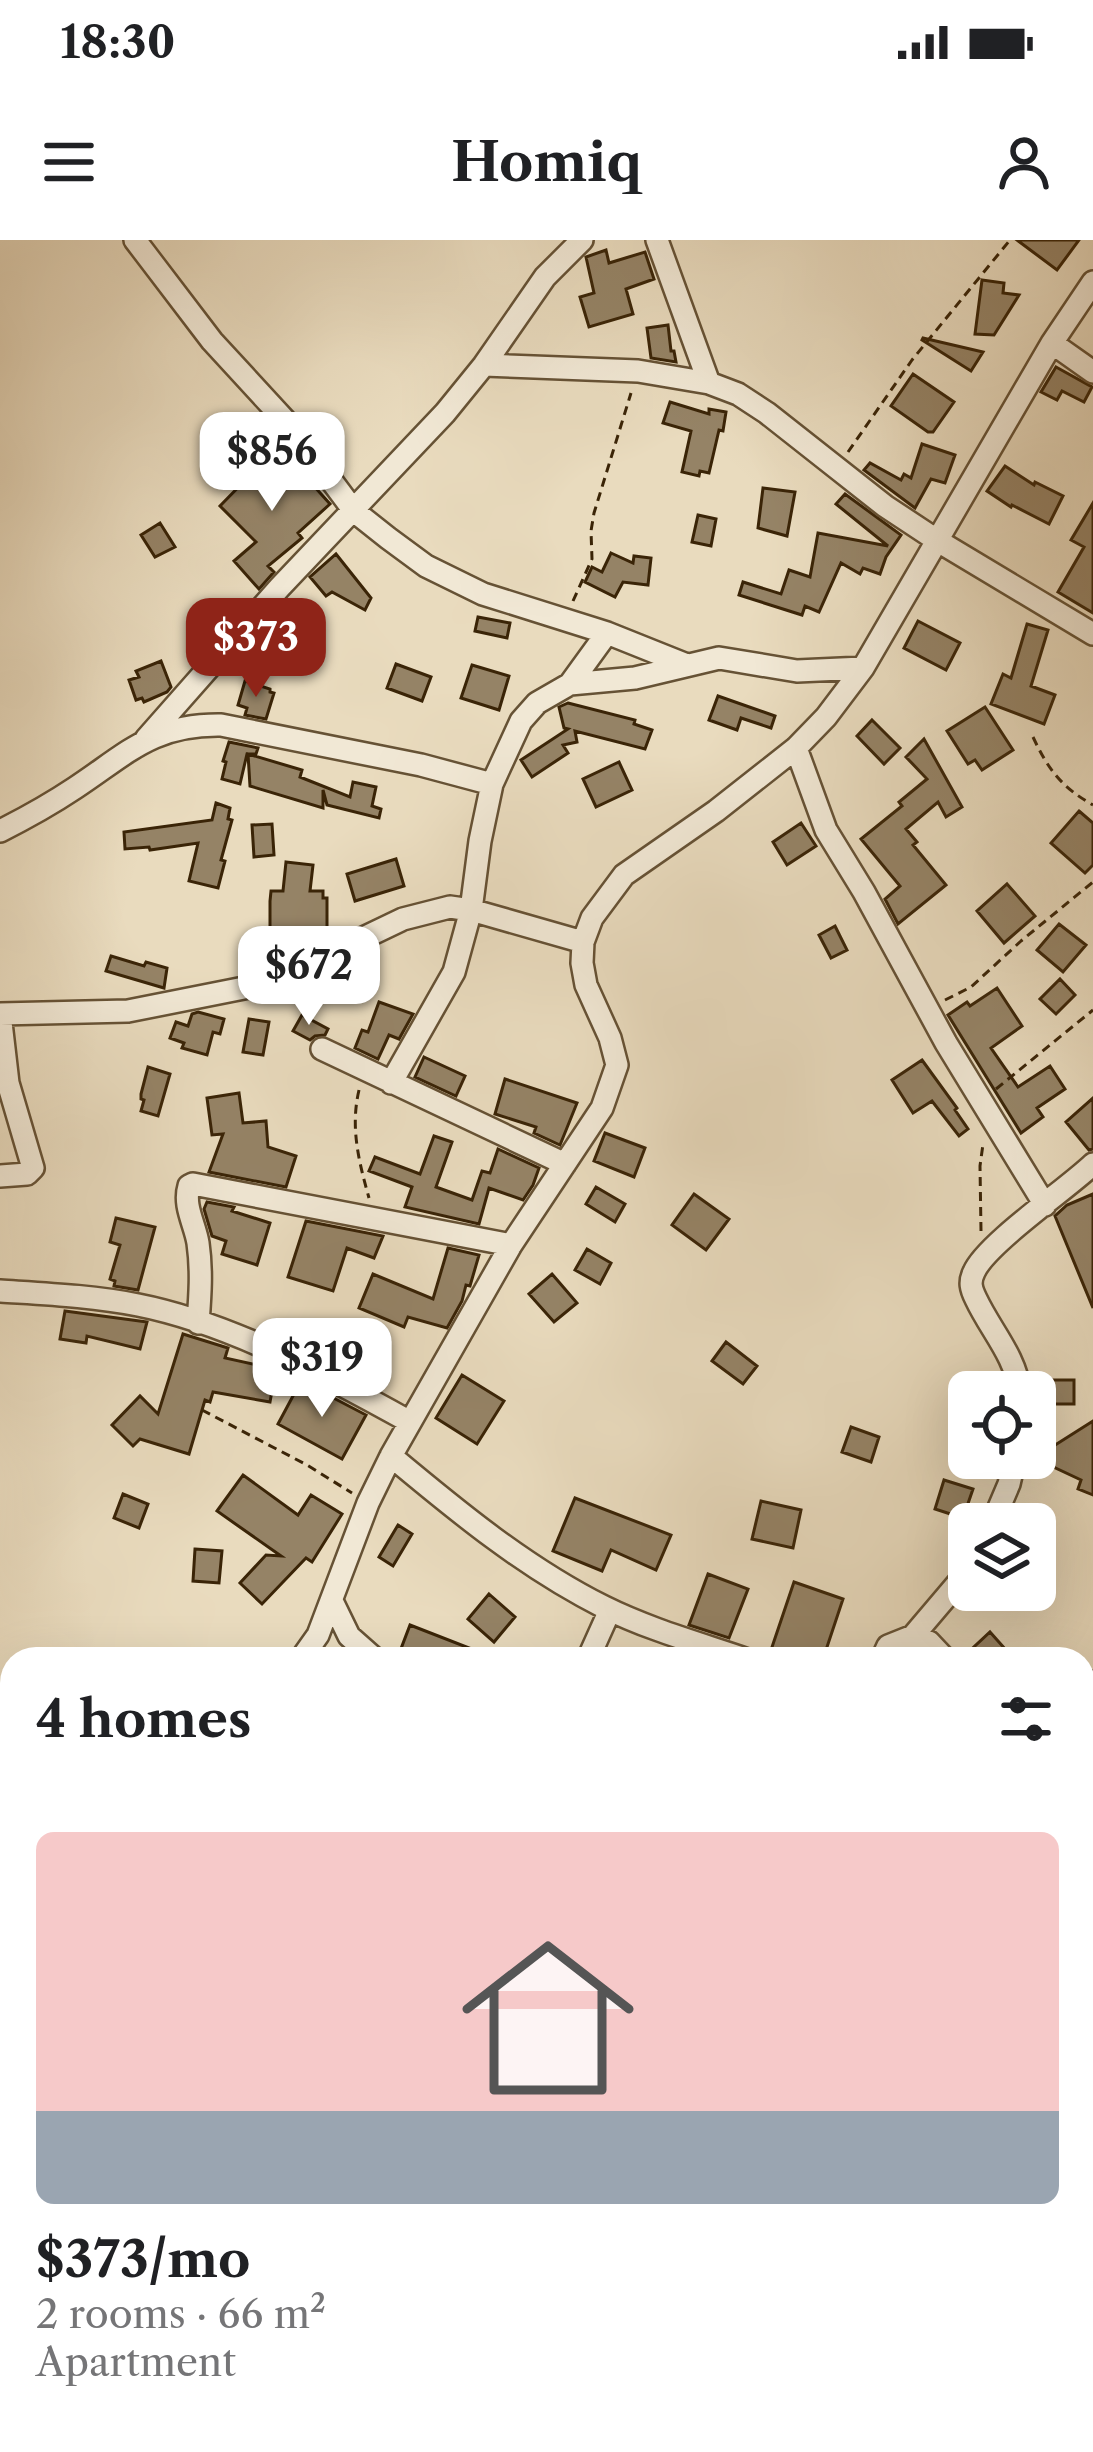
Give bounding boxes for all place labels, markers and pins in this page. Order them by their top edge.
pin: $856 [201,412,343,514]
pin: $373 [185,598,327,700]
pin: $672 [238,926,380,1028]
pin: $319 [251,1318,393,1420]

